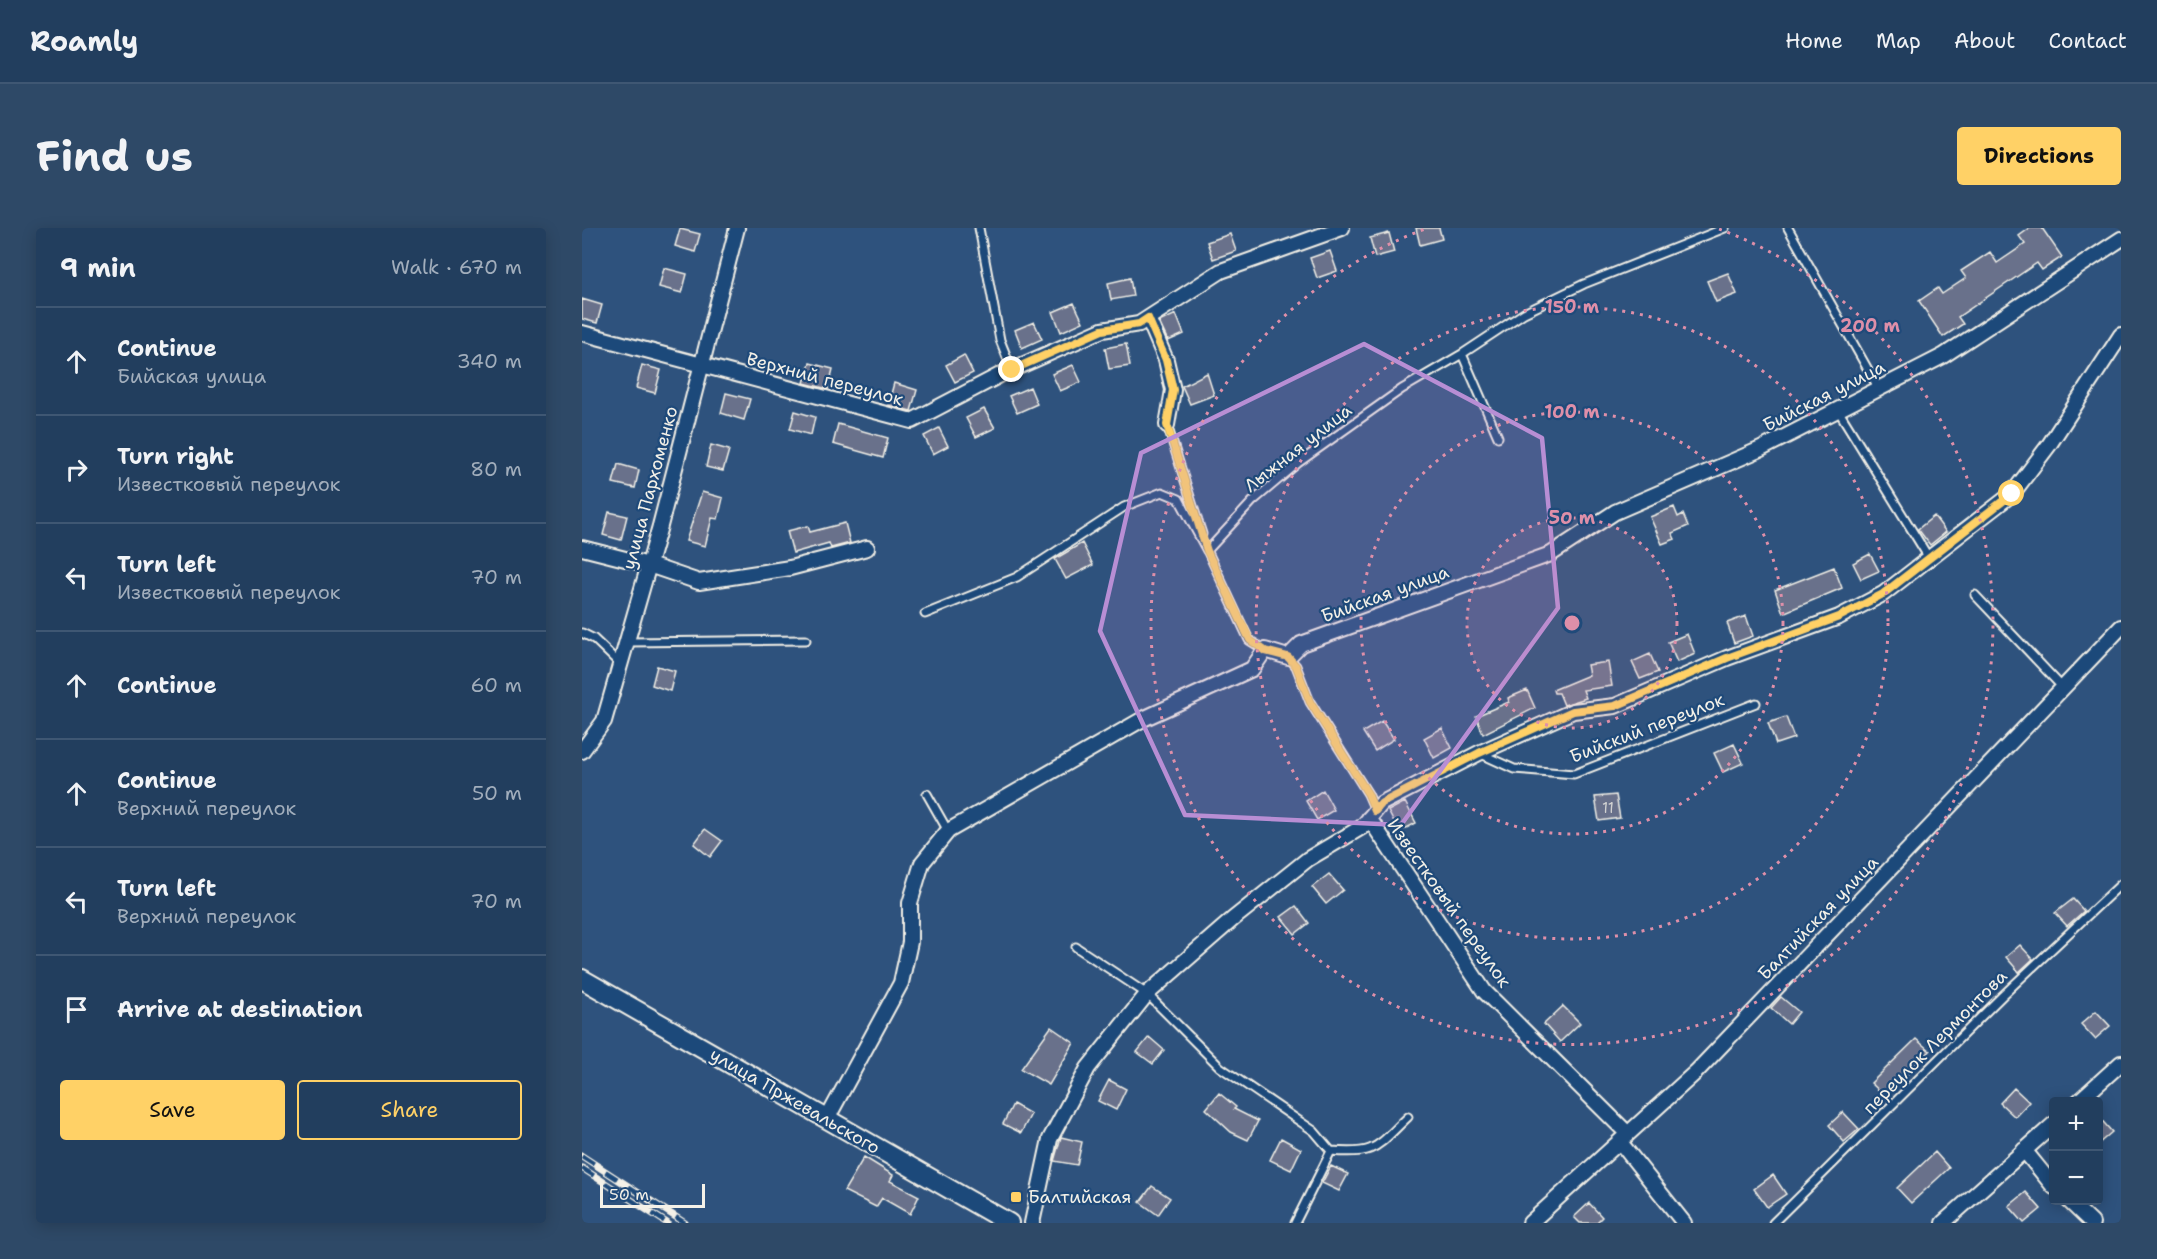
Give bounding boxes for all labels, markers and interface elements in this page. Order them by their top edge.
text: Roamly [30,22,138,60]
text: Home [1785,27,1843,55]
text: Map [1876,27,1921,55]
text: About [1954,27,2015,55]
text: Contact [2048,27,2127,55]
button: Directions [1957,127,2121,185]
text: Find us [36,128,193,184]
text: 9 min [60,250,136,285]
text: Walk · 670 m [391,254,522,280]
text: 150 m [1545,295,1600,319]
text: 200 m [1840,314,1901,338]
text: Continue [117,334,217,363]
icon: ahead [60,345,93,378]
street label: Верхний переулок [744,347,906,412]
text: 340 m [457,348,522,374]
street label: Бийская улица [1759,355,1889,437]
route end [998,356,1024,382]
text: Бийская улица [117,363,266,389]
street label: Лыжная улица [1239,398,1357,498]
text: 100 m [1544,400,1600,424]
street label: улица Пархоменко [617,404,683,572]
text: Turn right [117,442,234,471]
icon: right [60,453,93,486]
text: 80 m [470,456,522,482]
text: Известковый переулок [117,471,340,497]
route start [1998,480,2024,506]
text: 50 m [1549,506,1596,530]
text: Turn left [117,550,216,579]
street label: Бийская улица [1318,560,1452,628]
icon: left [60,561,93,594]
text: 70 m [470,564,522,590]
text: Известковый переулок [117,579,340,605]
centre of rings [1562,613,1582,633]
icon: ahead [60,669,93,702]
text: Continue [117,671,217,700]
text: 60 m [470,672,522,698]
street label: Бийский переулок [1566,687,1728,768]
text: Continue [117,766,217,795]
icon: ahead [60,777,93,810]
text: 50 m [472,780,522,806]
text: Верхний переулок [117,795,296,821]
house number: 11 [1602,798,1614,818]
street label: Известковый переулок [1382,814,1517,993]
street label: Балтийская улица [1752,851,1884,985]
text: Turn left [117,874,216,903]
icon: left [60,885,93,918]
text: 70 m [470,888,522,914]
text: Верхний переулок [117,903,296,929]
street label: переулок Лермонтова [1858,965,2012,1119]
icon: arrive [60,993,93,1026]
text: Arrive at destination [117,995,363,1024]
street label: улица Пржевальского [705,1042,885,1160]
button: Save [60,1080,285,1140]
button: Share [297,1080,522,1140]
map controls [2049,1097,2103,1205]
button: + [2049,1097,2103,1151]
button: − [2049,1151,2103,1205]
scale bar [600,1181,705,1208]
text: 50 m [609,1184,649,1205]
place label: Балтийская [1028,1185,1131,1209]
marker: Балтийская [1009,1190,1023,1204]

